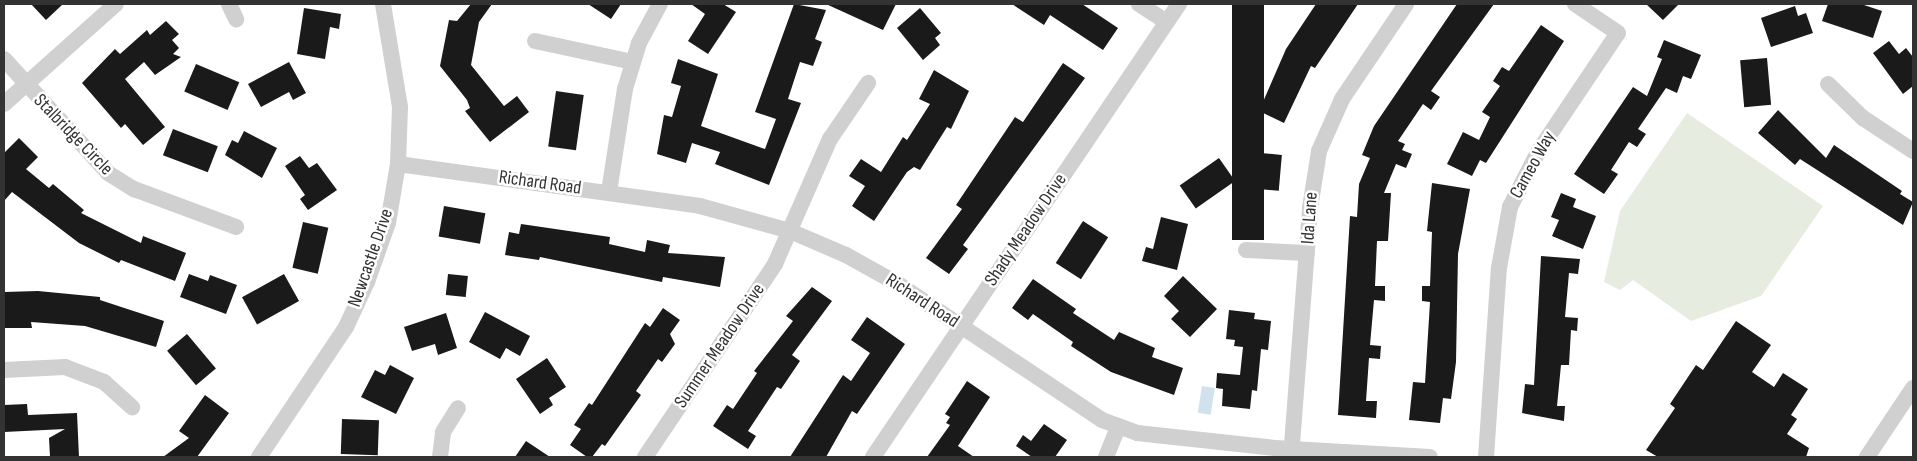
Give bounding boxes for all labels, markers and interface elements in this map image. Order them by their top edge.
street label: Stalbridge Circle [29,90,117,180]
street label: Cameo Way [1505,127,1561,203]
street label: Richard Road [497,166,583,200]
street label: Shady Meadow Drive [980,169,1072,291]
street label: Ida Lane [1297,191,1323,245]
street label: Newcastle Drive [344,206,398,310]
street label: Richard Road [881,269,963,333]
street label: Summer Meadow Drive [670,279,770,413]

